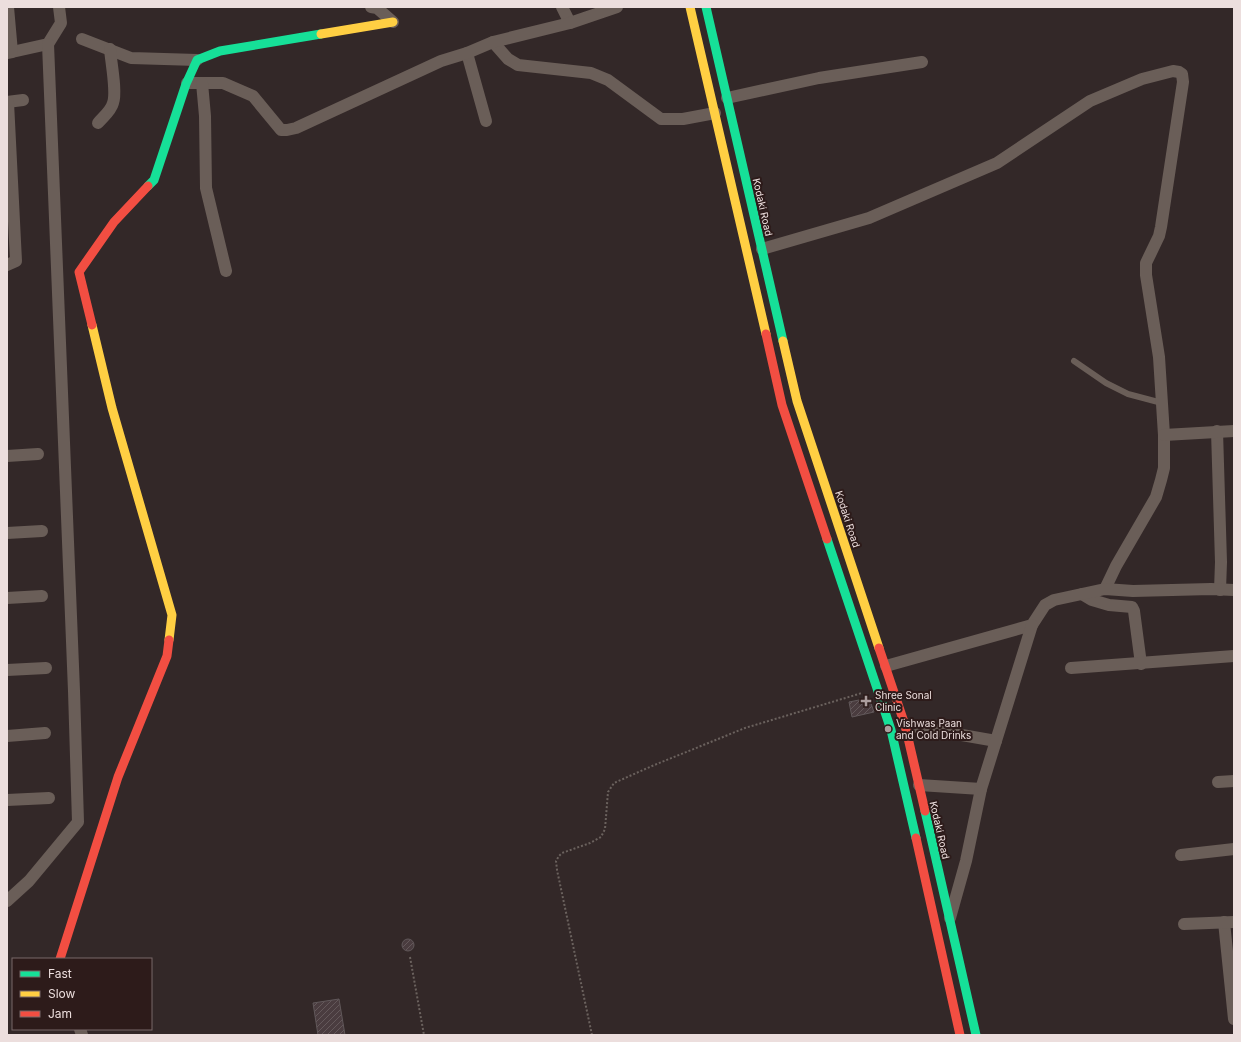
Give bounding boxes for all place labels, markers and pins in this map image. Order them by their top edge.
place label: Shree Sonal Clinic [875,689,932,713]
marker: Shree Sonal Clinic [860,695,872,707]
place label: Vishwas Paan and Cold Drinks [896,717,971,741]
marker: Vishwas Paan and Cold Drinks [883,724,893,734]

